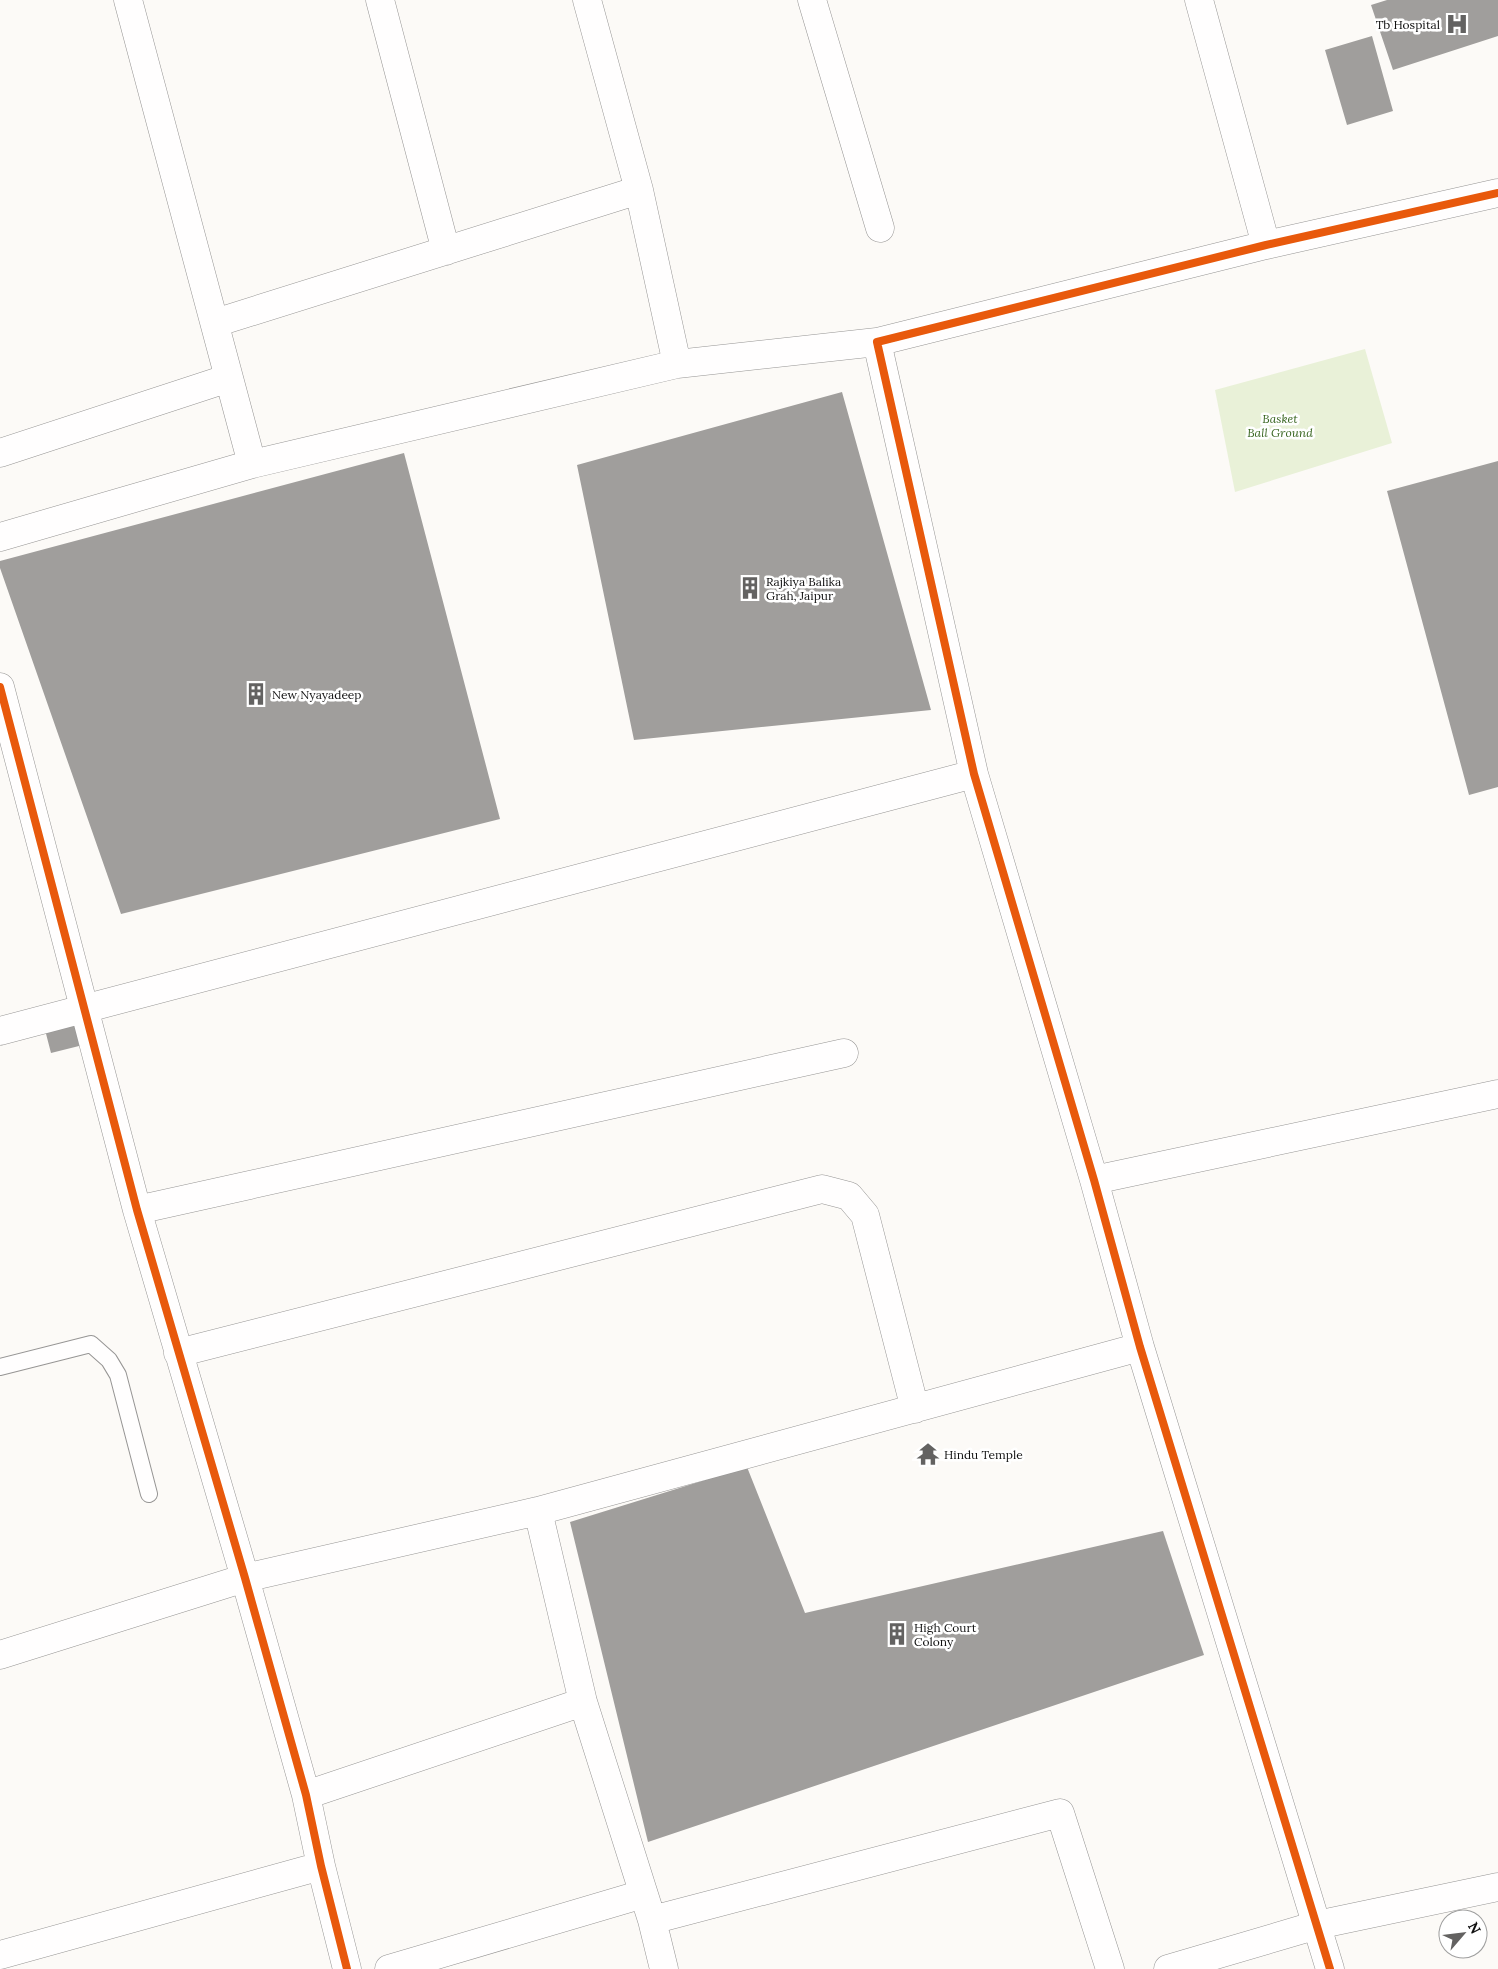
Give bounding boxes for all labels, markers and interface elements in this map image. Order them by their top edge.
hospital icon: Tb Hospital [1444,11,1470,37]
place label: Tb Hospital [1376,17,1440,32]
park label: Basket Ball Ground [1247,411,1313,440]
place label: Rajkiya Balika Grah, Jaipur [766,574,841,603]
building icon: Rajkiya Balika Grah, Jaipur [737,575,763,601]
building icon: New Nyayadeep [243,681,269,707]
place label: New Nyayadeep [272,687,362,702]
temple icon: Hindu Temple [915,1441,941,1467]
place label: Hindu Temple [944,1447,1023,1462]
place label: High Court Colony [914,1620,977,1649]
building icon: High Court Colony [884,1621,910,1647]
north arrow [1438,1909,1488,1959]
text: N [1464,1919,1485,1937]

